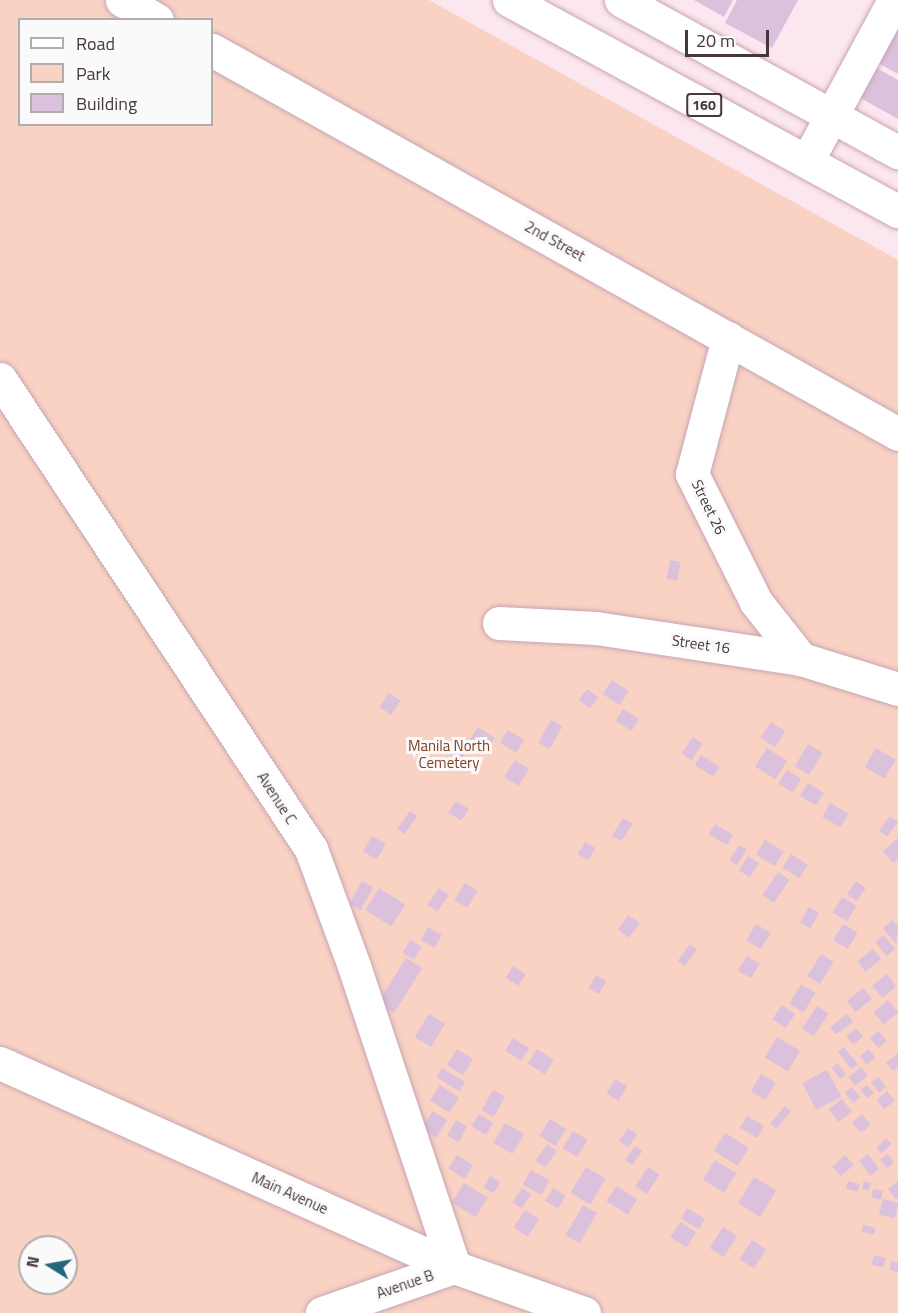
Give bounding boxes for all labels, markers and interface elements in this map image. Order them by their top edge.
legend [18,18,213,126]
scale bar [688,18,772,56]
text: 20 m [696,27,735,54]
text: Road [76,30,115,57]
text: Park [76,60,110,87]
text: Building [76,90,137,117]
road number: 160 [686,94,722,116]
street label: 2nd Street [522,217,588,265]
street label: Street 26 [688,477,730,537]
street label: Street 16 [671,631,731,657]
park label: Manila North Cemetery [408,736,490,771]
street label: Avenue C [254,769,300,827]
street label: Main Avenue [249,1168,331,1218]
north arrow [18,1235,78,1295]
text: N [19,1254,45,1270]
street label: Avenue B [374,1266,436,1302]

